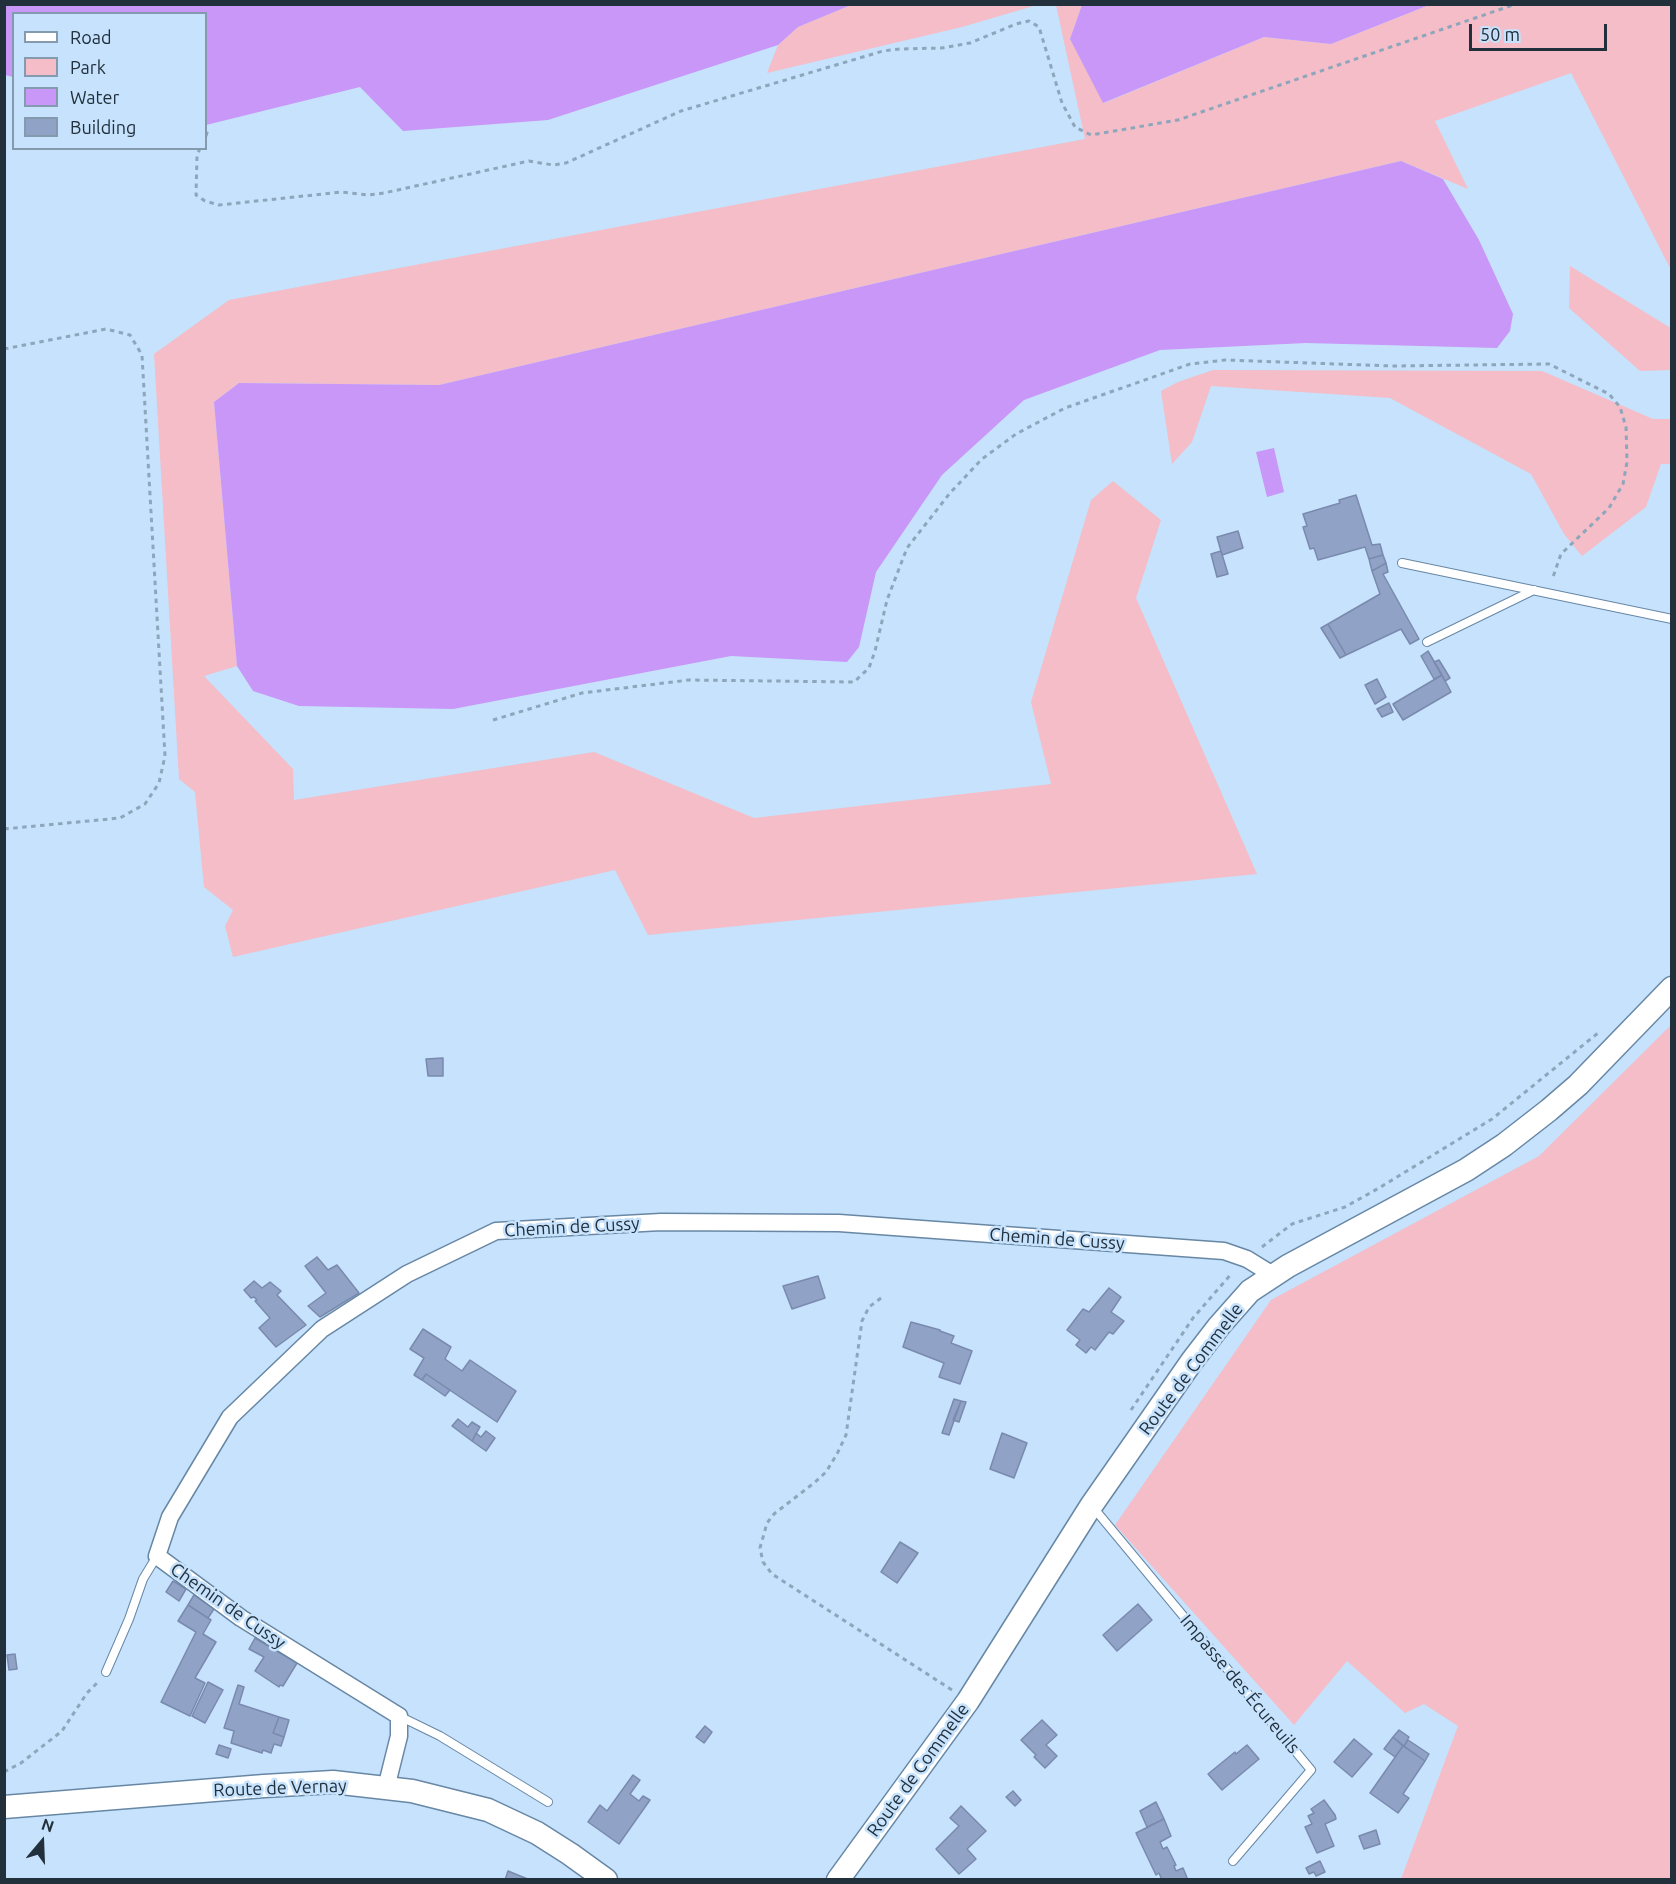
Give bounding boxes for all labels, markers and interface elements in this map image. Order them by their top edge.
legend [12,12,207,150]
scale bar [1472,12,1610,50]
text: 50 m [1480,24,1520,44]
text: Road [70,27,112,47]
text: Park [70,57,106,77]
text: Water [70,87,119,107]
text: Building [70,117,136,137]
street label: Chemin de Cussy [504,1213,640,1241]
street label: Chemin de Cussy [989,1223,1125,1255]
street label: Route de Commelle [1134,1299,1248,1439]
street label: Chemin de Cussy [166,1558,290,1654]
street label: Impasse des Écureuils [1176,1610,1304,1758]
street label: Route de Commelle [862,1699,974,1841]
street label: Route de Vernay [213,1775,347,1801]
north arrow [12,1812,72,1872]
text: N [39,1815,56,1835]

